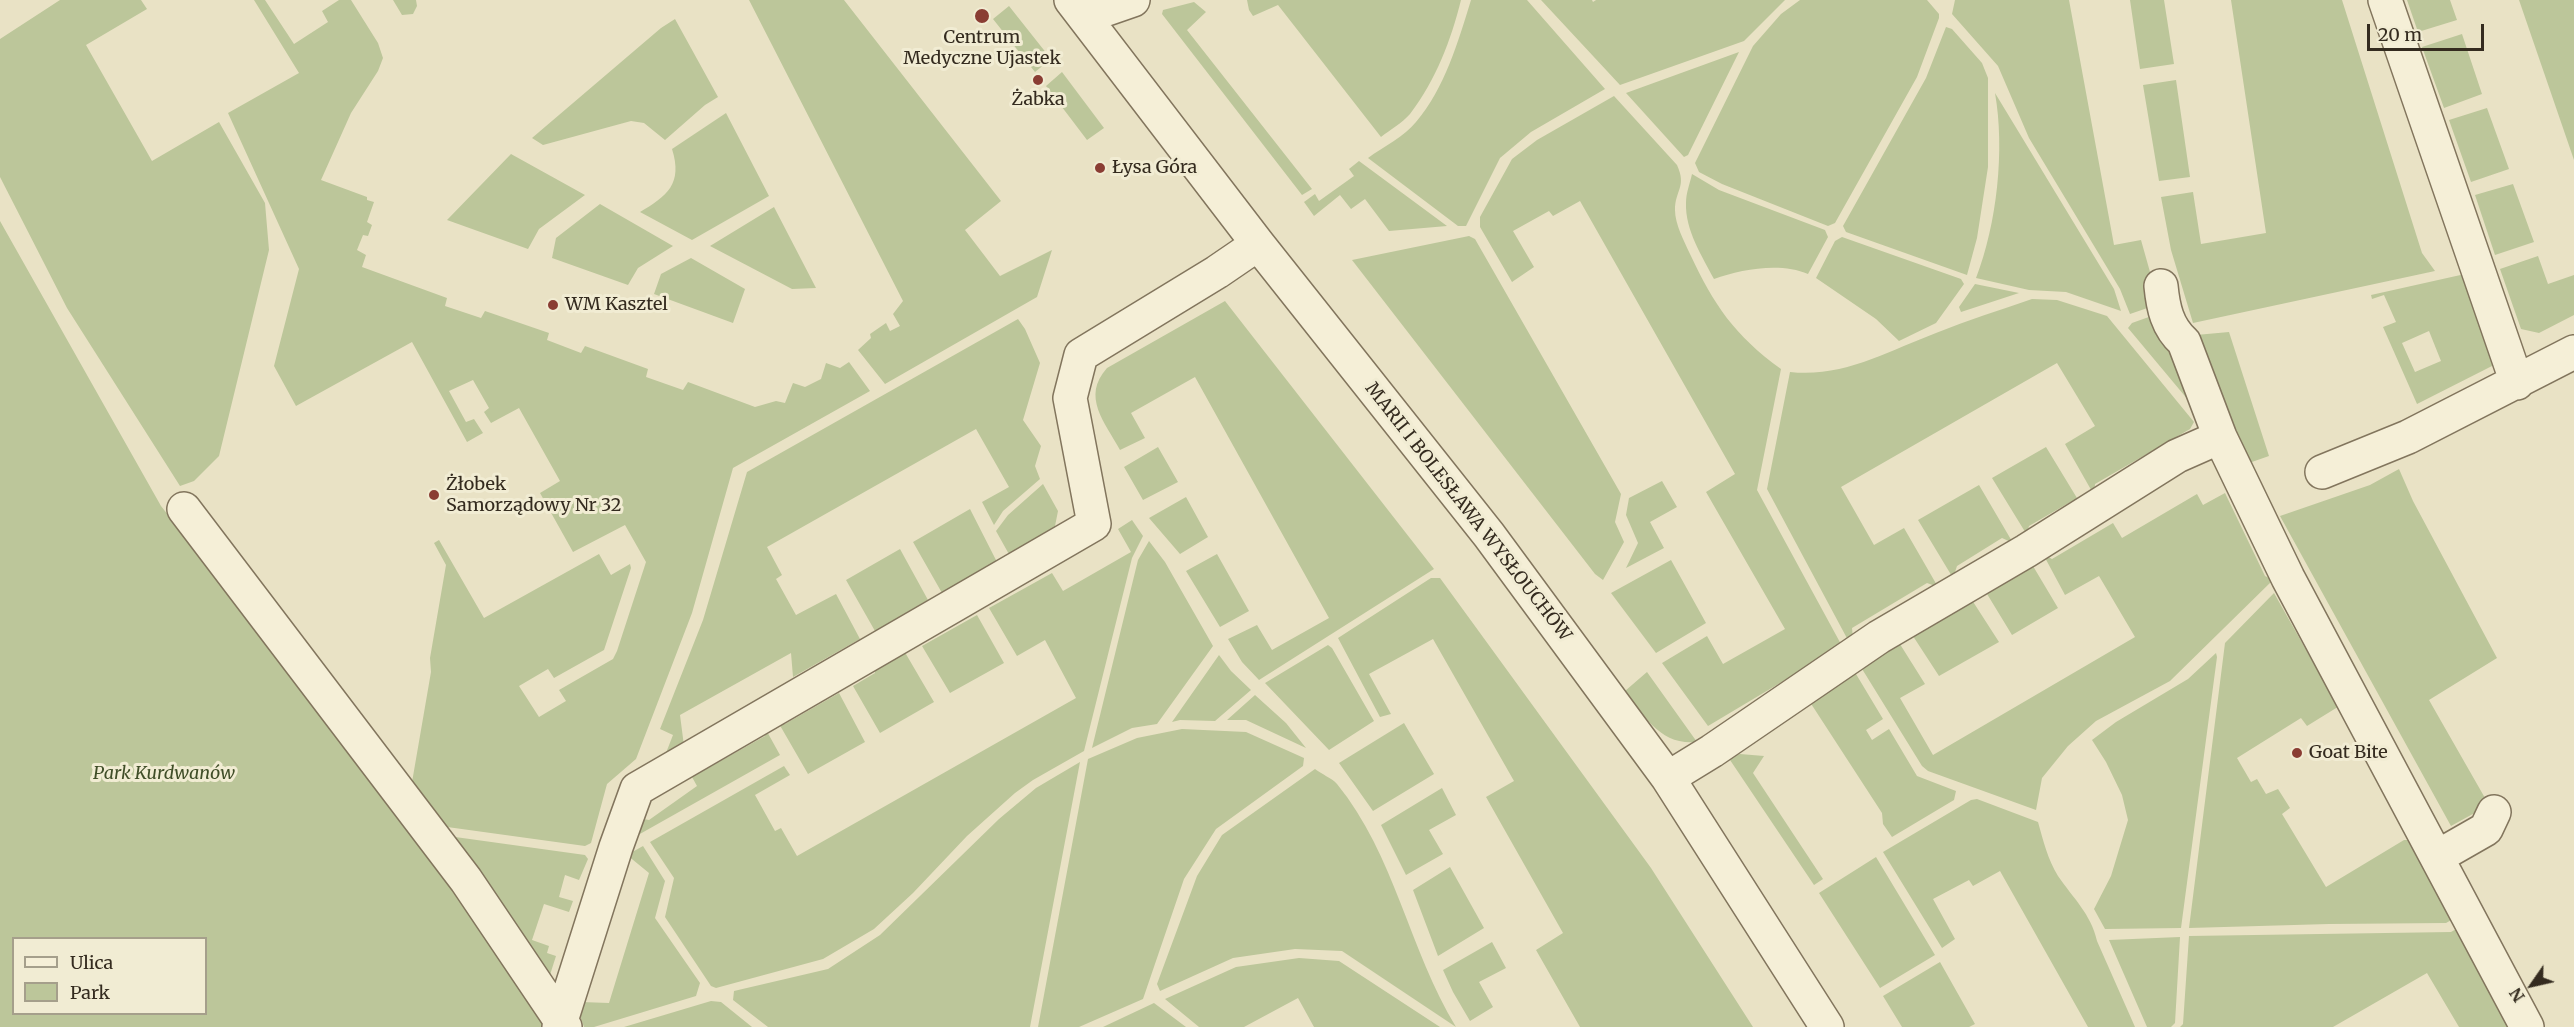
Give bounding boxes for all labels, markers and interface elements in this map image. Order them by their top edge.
marker: Centrum Medyczne Ujastek [973,7,991,25]
scale bar [2370,12,2487,50]
text: 20 m [2378,23,2422,46]
place label: Centrum Medyczne Ujastek [903,27,1061,70]
marker: Żabka [1031,73,1045,87]
place label: Żabka [1011,89,1065,111]
place label: Łysa Góra [1112,157,1197,179]
marker: Łysa Góra [1093,161,1107,175]
place label: WM Kasztel [565,294,668,316]
marker: WM Kasztel [546,298,560,312]
street label: MARII I BOLESŁAWA WYSŁOUCHÓW [1360,378,1576,646]
place label: Żłobek Samorządowy Nr 32 [446,474,621,516]
marker: Żłobek Samorządowy Nr 32 [427,488,441,502]
place label: Goat Bite [2309,742,2388,764]
marker: Goat Bite [2290,746,2304,760]
park label: Park Kurdwanów [93,763,235,785]
legend [12,937,207,1015]
text: Ulica [70,951,113,974]
north arrow [2502,955,2562,1015]
text: Park [70,981,110,1004]
text: N [2505,984,2529,1006]

